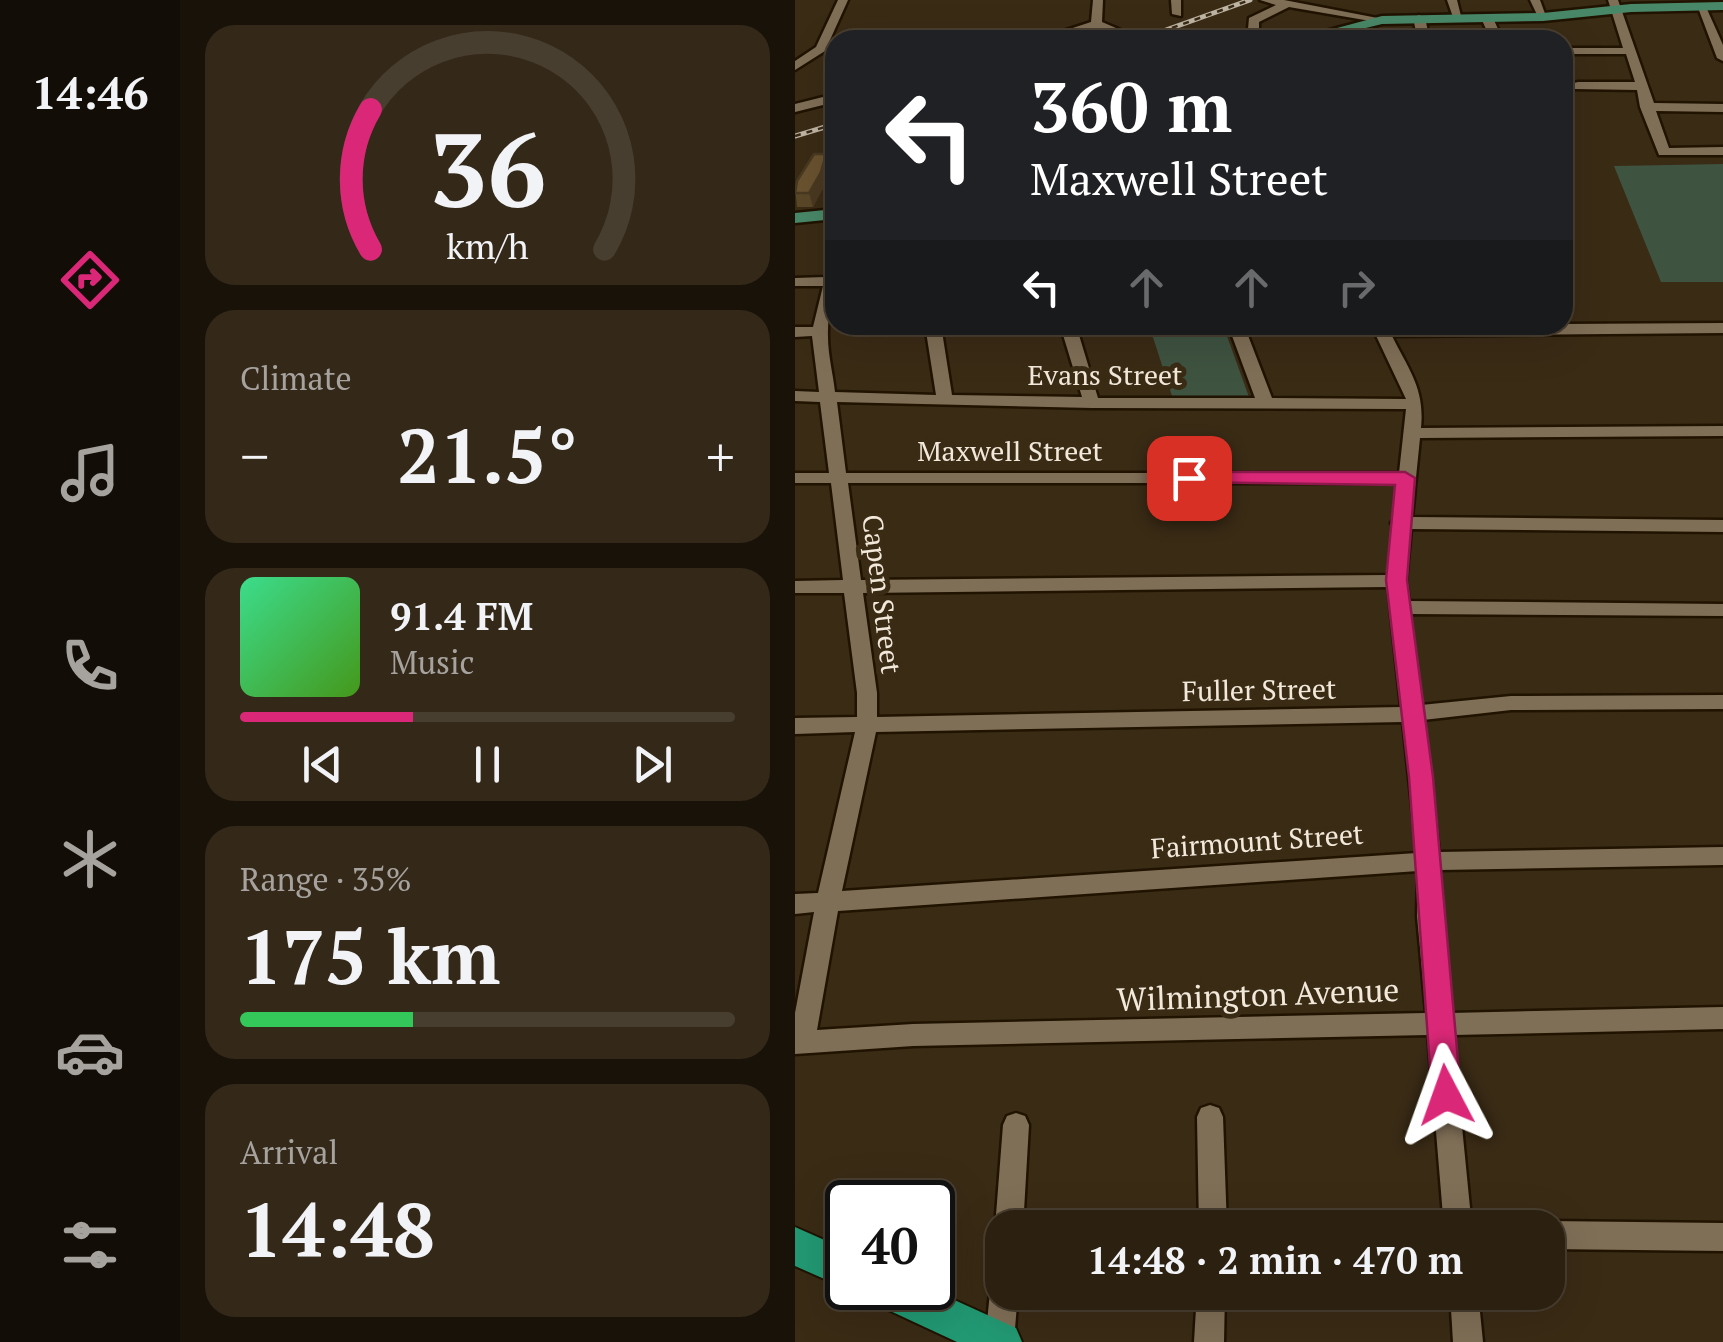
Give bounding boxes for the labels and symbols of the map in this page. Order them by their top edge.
street label: Evans Street [1028,356,1183,393]
street label: Maxwell Street [917,432,1103,469]
pin [1147,436,1232,521]
street label: Capen Street [854,512,911,676]
street label: Fuller Street [1181,670,1337,709]
street label: Fairmount Street [1150,815,1365,866]
street label: Wilmington Avenue [1116,968,1400,1020]
position arrow [1394,1043,1498,1147]
speed limit sign: 40 [825,1180,955,1310]

